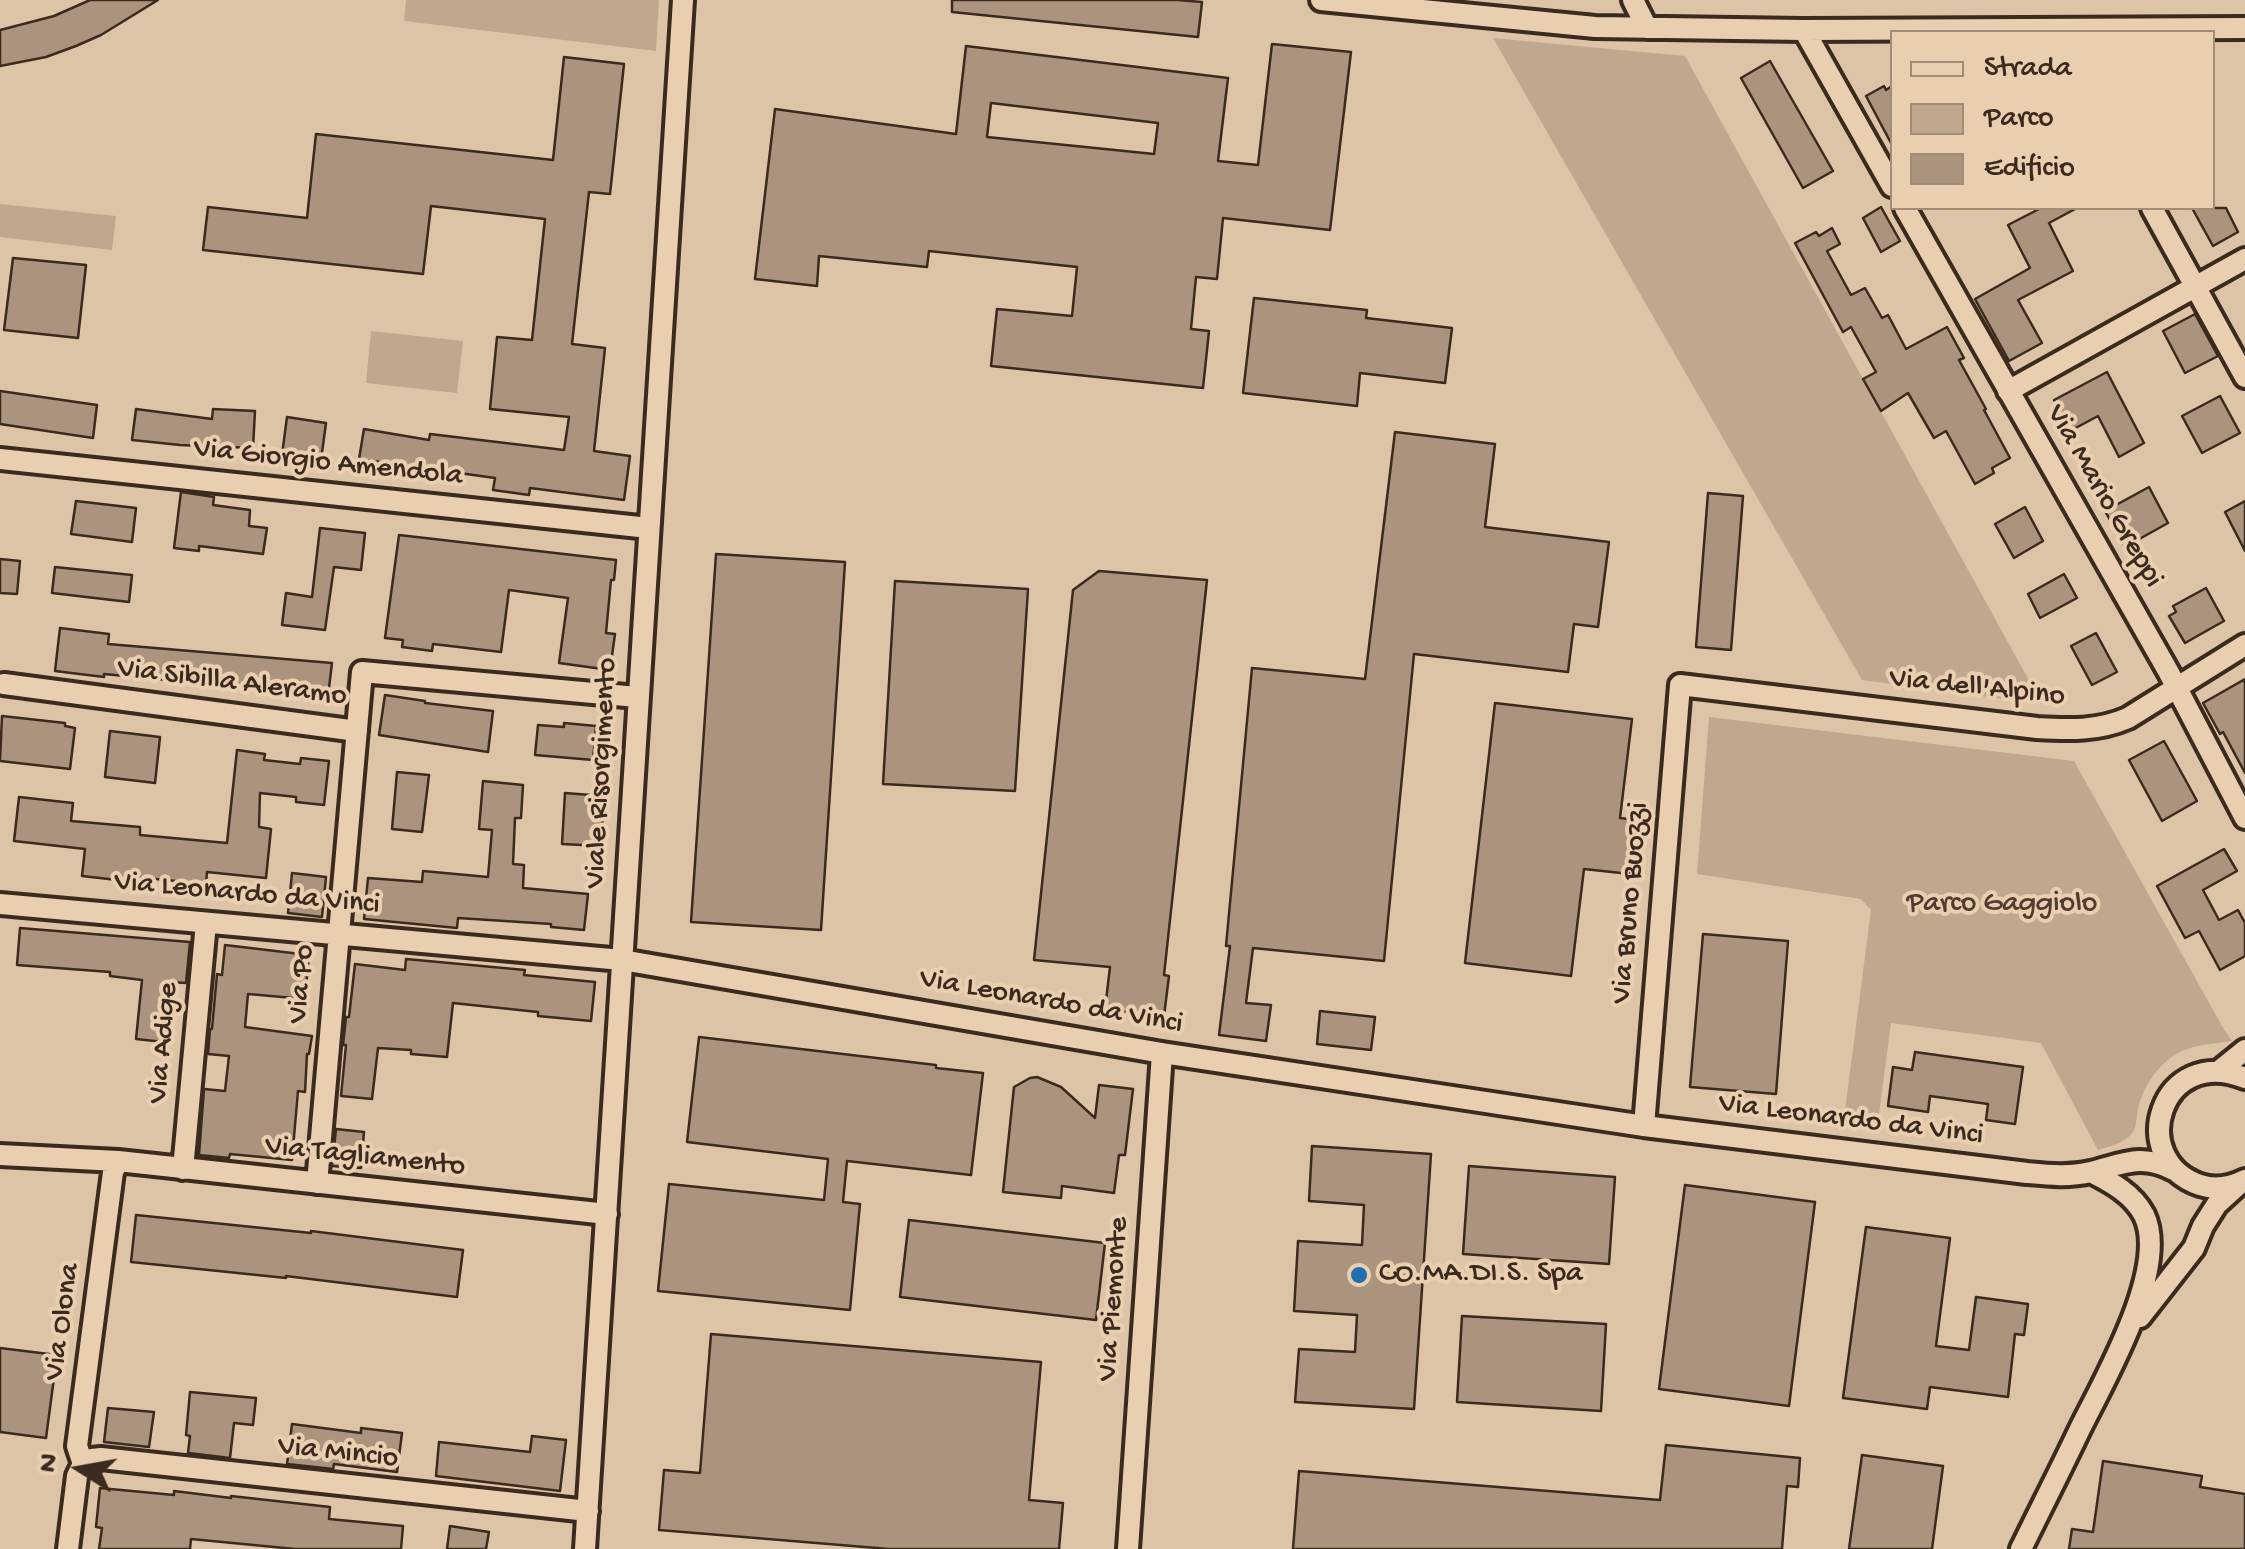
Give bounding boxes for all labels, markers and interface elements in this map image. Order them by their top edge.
legend [1890,30,2215,210]
text: Strada [1984,52,2072,87]
text: Parco [1984,102,2054,137]
text: Edificio [1984,152,2075,187]
street label: Via Mario Greppi [2036,399,2170,595]
street label: Via Giorgio Amendola [192,432,464,496]
street label: Via Sibilla Aleramo [115,652,349,716]
street label: Viale Risorgimento [579,657,627,889]
street label: Via dell'Alpino [1887,662,2067,716]
street label: Via Bruno Buozzi [1605,801,1659,1005]
street label: Via Leonardo da Vinci [113,865,381,925]
park label: Parco Gaggiolo [1907,887,2097,923]
street label: Via Po [282,943,324,1025]
street label: Via Leonardo da Vinci [917,962,1185,1044]
street label: Via Adige [142,981,188,1105]
street label: Via Leonardo da Vinci [1717,1087,1985,1155]
street label: Via Tagliamento [263,1130,467,1186]
street label: Via Piemonte [1091,1216,1139,1382]
place label: CO.MA.DI.S. Spa [1379,1257,1583,1293]
street label: Via Olona [38,1261,90,1383]
marker: CO.MA.DI.S. Spa [1348,1264,1370,1286]
north arrow [30,1419,130,1519]
street label: Via Mincio [276,1430,400,1478]
text: N [32,1451,68,1475]

